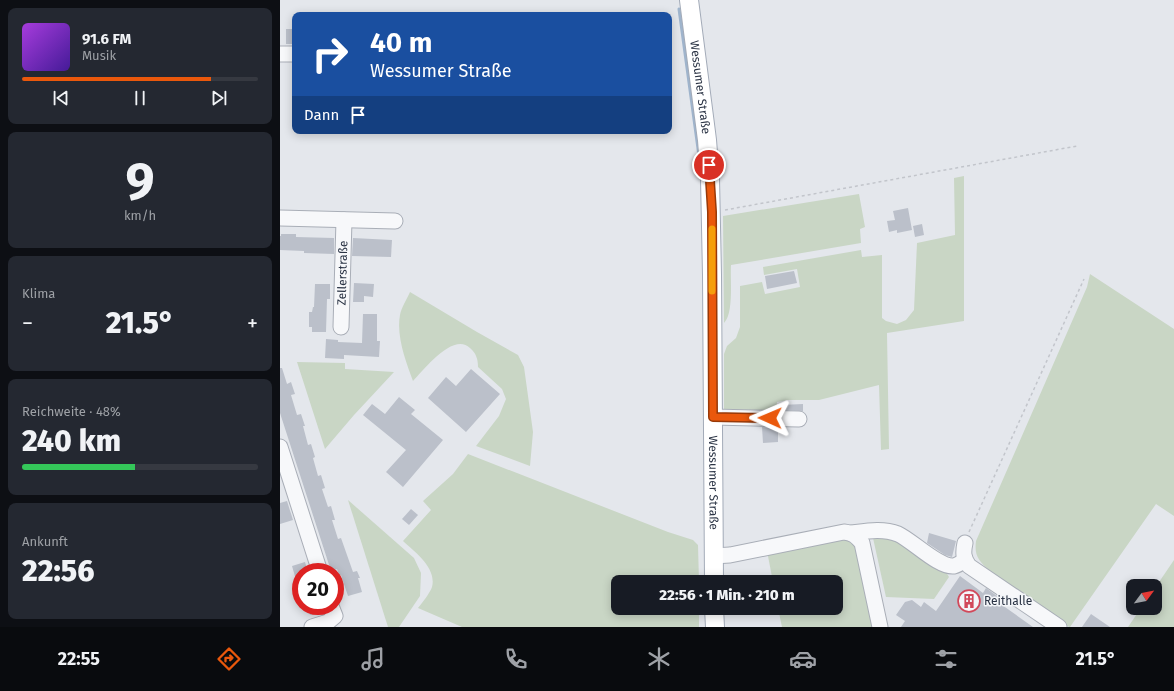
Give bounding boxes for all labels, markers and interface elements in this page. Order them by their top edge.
text: 40 m [370,26,433,59]
icon: right [304,28,356,80]
text: 91.6 FM [82,30,131,48]
street label: Wessumer Straße [687,40,713,135]
text: Musik [82,48,116,63]
text: Wessumer Straße [370,60,511,82]
icon: previous [50,87,72,109]
icon: pause [129,87,151,109]
icon: next [208,87,230,109]
icon: arrive [347,104,369,126]
text: Dann [304,106,339,124]
pin [692,148,726,182]
text: 9 [125,150,155,213]
icon: arrive [698,154,720,176]
text: km/h [124,208,156,223]
street label: Zellerstraße [335,240,350,306]
text: Klima [22,286,55,301]
text: 21.5° [106,305,174,341]
text: − [22,310,33,337]
text: + [247,310,258,337]
position arrow [749,397,791,439]
text: Reichweite · 48% [22,404,121,419]
text: 240 km [22,423,121,459]
street label: Wessumer Straße [706,435,721,530]
text: Ankunft [22,534,68,549]
text: 22:56 [22,553,94,589]
speed limit sign: 20 [292,563,344,615]
north arrow [1126,579,1162,615]
map controls [1126,579,1162,615]
text: 22:56 · 1 Min. · 210 m [659,586,795,604]
building icon: Reithalle [956,588,982,614]
place label: Reithalle [984,594,1032,608]
icon: directions [215,645,243,673]
icon: music [359,645,387,673]
icon: phone [502,645,530,673]
icon: climate [645,645,673,673]
icon: car [789,645,817,673]
icon: filters [932,645,960,673]
text: 22:55 [58,648,100,670]
text: 21.5° [1076,648,1116,670]

